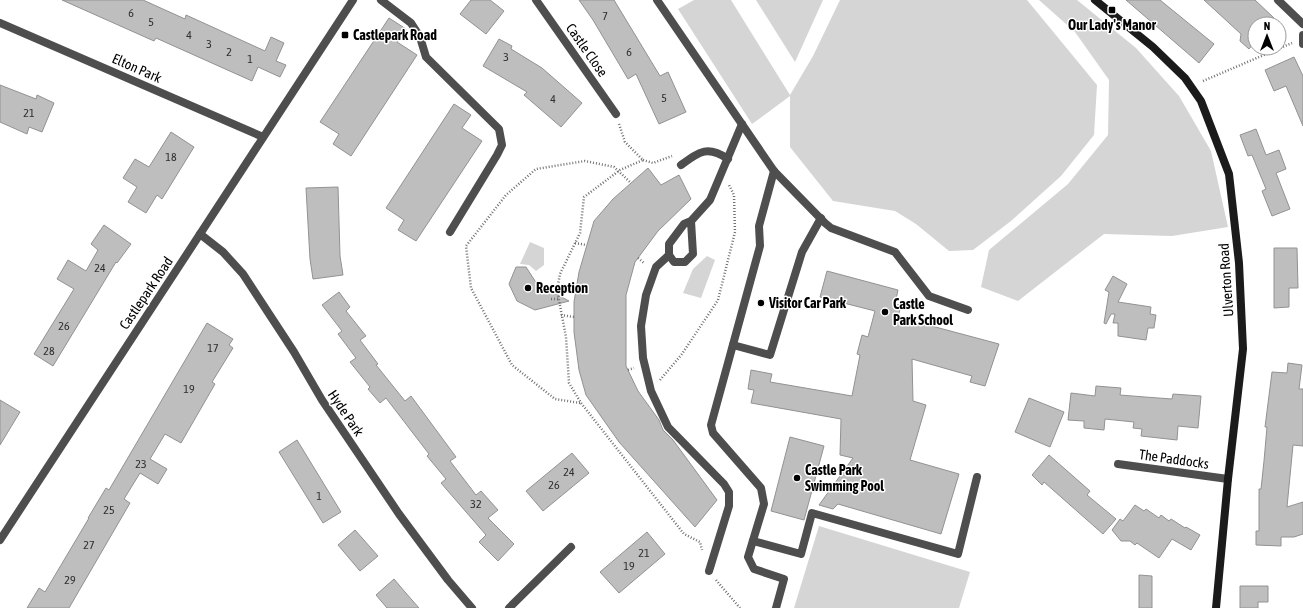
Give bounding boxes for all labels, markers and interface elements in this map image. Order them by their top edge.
marker: Our Lady's Manor [1107,5,1117,15]
house number: 6 [128,6,134,20]
house number: 7 [602,9,608,23]
house number: 5 [148,15,154,29]
north arrow [1247,16,1287,56]
place label: Our Lady's Manor [1068,17,1157,33]
street label: Castle Close [563,20,611,80]
text: N [1264,20,1270,32]
place label: Castlepark Road [353,27,437,43]
house number: 4 [186,28,192,42]
marker: Castlepark Road [340,30,350,40]
house number: 3 [206,37,212,51]
house number: 2 [226,45,232,59]
house number: 6 [626,45,632,59]
street label: Elton Park [110,50,164,86]
house number: 3 [503,50,509,64]
house number: 1 [247,52,253,66]
house number: 5 [661,91,667,105]
house number: 4 [550,92,556,106]
house number: 21 [23,106,35,120]
house number: 18 [165,150,177,164]
street label: Ulverton Road [1215,243,1237,317]
street label: Castlepark Road [116,254,176,332]
house number: 24 [94,261,106,275]
place label: Reception [536,280,588,296]
marker: Reception [523,283,533,293]
place label: Visitor Car Park [768,295,847,311]
place label: Castle Park School [893,296,953,328]
marker: Visitor Car Park [756,298,766,308]
marker: Castle Park School [880,307,890,317]
house number: 26 [58,319,70,333]
house number: 17 [207,341,219,355]
house number: 28 [43,344,55,358]
house number: 19 [183,382,195,396]
street label: Hyde Park [325,387,367,439]
street label: The Paddocks [1138,446,1210,472]
house number: 23 [135,457,147,471]
place label: Castle Park Swimming Pool [805,462,884,494]
house number: 24 [563,465,575,479]
marker: Castle Park Swimming Pool [792,473,802,483]
house number: 26 [548,478,560,492]
house number: 1 [316,489,322,503]
house number: 32 [470,497,482,511]
house number: 25 [103,503,115,517]
house number: 27 [83,538,95,552]
house number: 21 [638,546,650,560]
house number: 19 [623,559,635,573]
house number: 29 [64,573,76,587]

